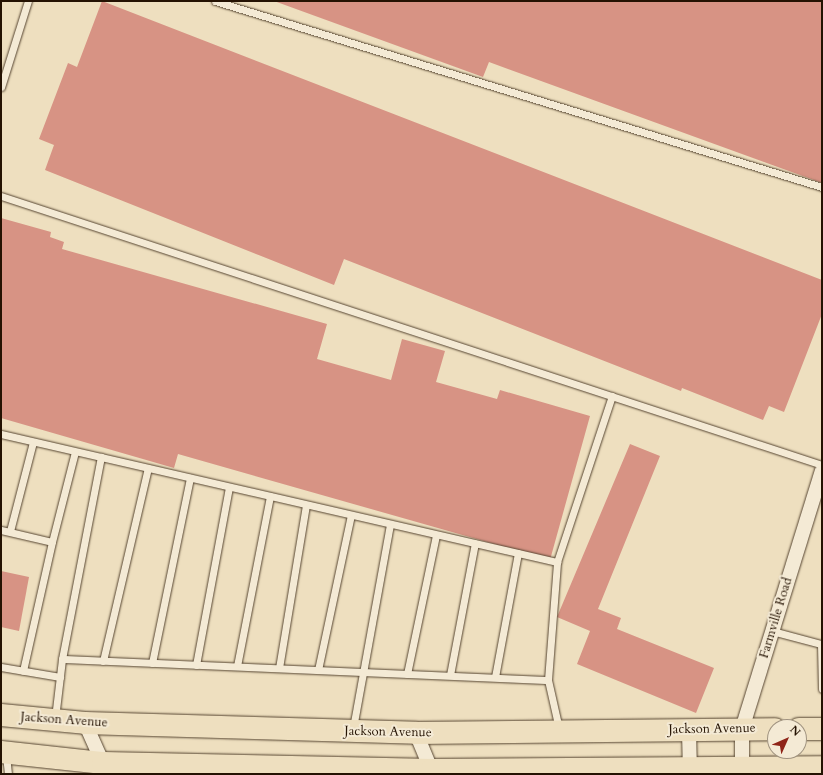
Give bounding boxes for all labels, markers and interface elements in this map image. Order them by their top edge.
street label: Farmville Road [756,576,796,660]
street label: Jackson Avenue [20,709,108,731]
north arrow [767,719,807,759]
street label: Jackson Avenue [668,720,756,738]
text: N [786,722,804,740]
street label: Jackson Avenue [344,723,432,741]

